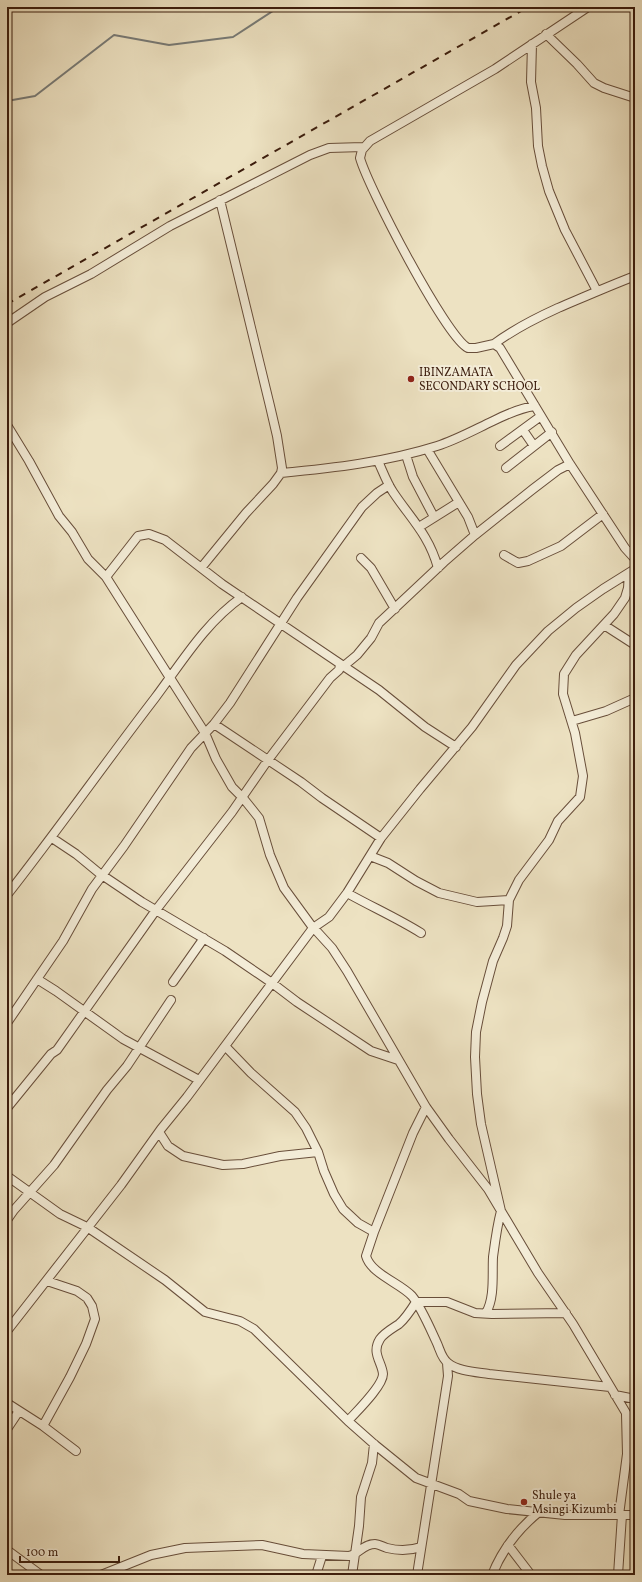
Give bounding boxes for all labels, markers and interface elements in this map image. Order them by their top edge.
place label: IBINZAMATA SECONDARY SCHOOL [419,365,540,395]
marker: IBINZAMATA SECONDARY SCHOOL [406,374,416,384]
place label: Shule ya Msingi Kizumbi [532,1488,617,1518]
marker: Shule ya Msingi Kizumbi [519,1497,529,1507]
scale bar [20,1538,119,1564]
text: 100 m [26,1545,59,1561]

